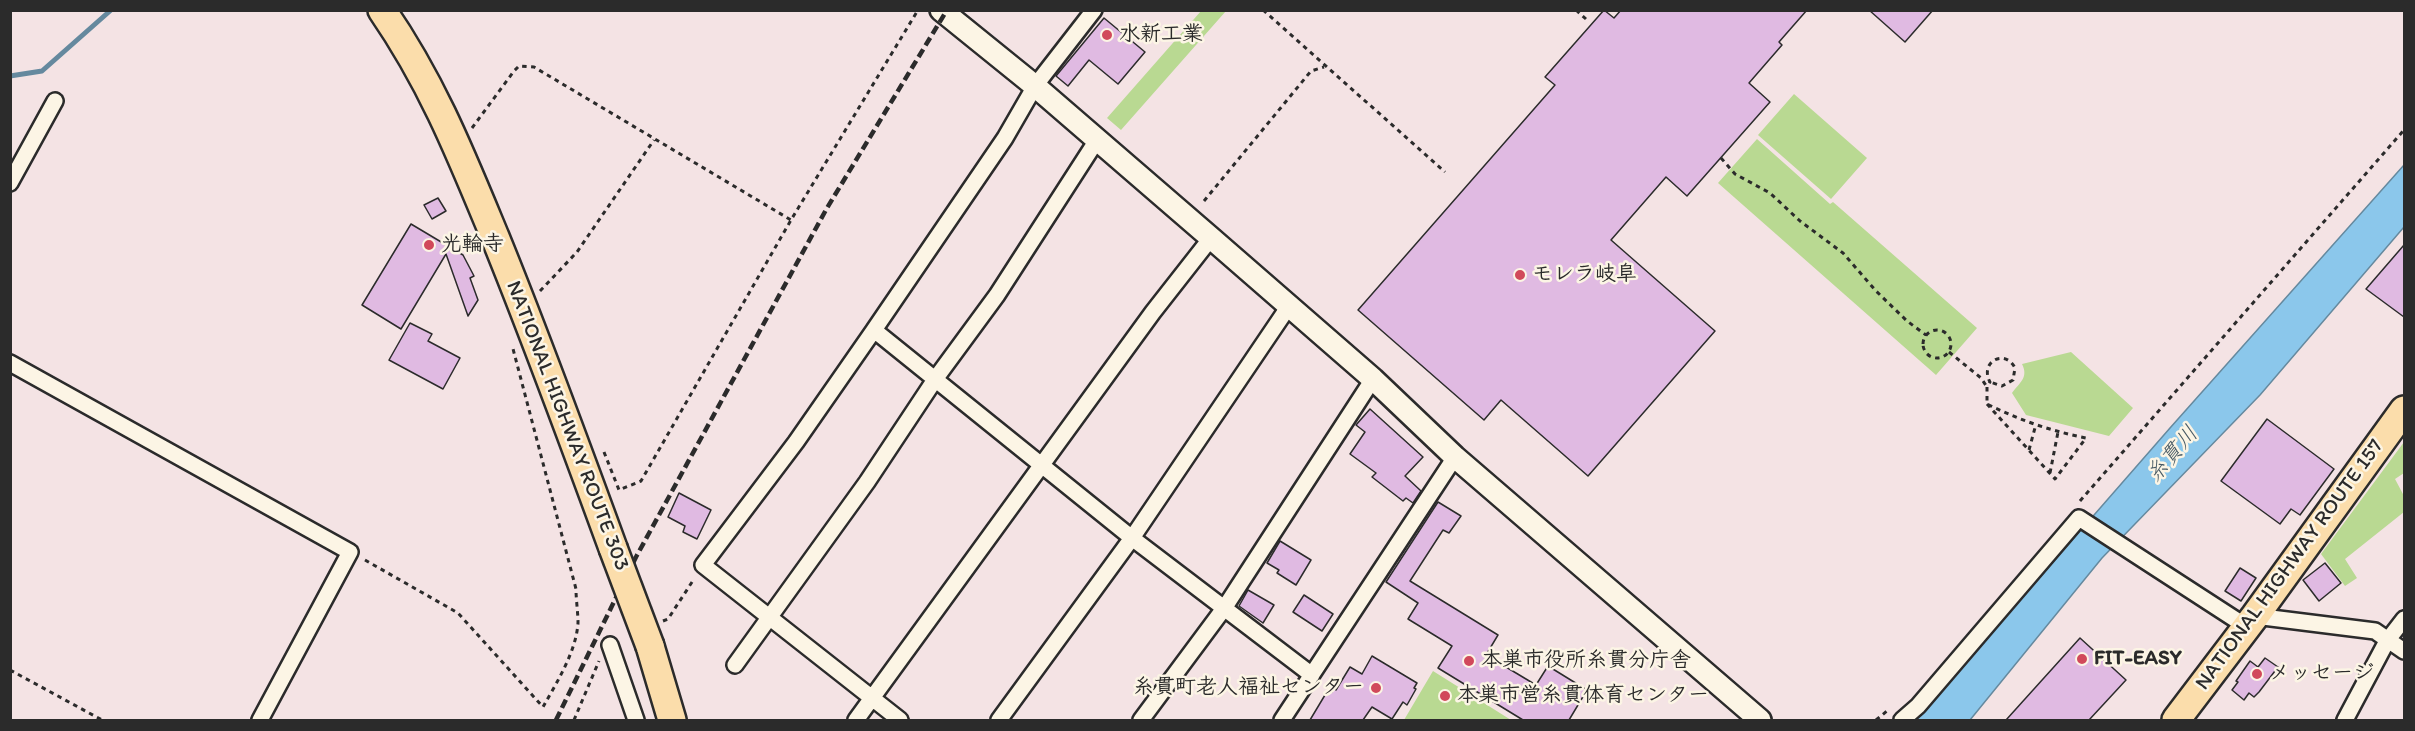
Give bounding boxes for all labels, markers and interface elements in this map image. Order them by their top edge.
place label: 水新工業 [1119,22,1203,48]
marker: 水新工業 [1100,28,1114,42]
place label: 光輪寺 [441,232,504,258]
marker: 光輪寺 [422,238,436,252]
place label: モレラ岐阜 [1532,262,1637,288]
marker: モレラ岐阜 [1513,268,1527,282]
street label: NATIONAL HIGHWAY ROUTE 303 [500,278,634,574]
water label: 糸貫川 [2141,421,2205,489]
street label: NATIONAL HIGHWAY ROUTE 157 [2191,435,2389,695]
place label: FIT-EASY [2094,646,2182,672]
place label: 本巣市役所糸貫分庁舎 [1481,648,1691,674]
marker: FIT-EASY [2075,652,2089,666]
marker: 本巣市役所糸貫分庁舎 [1462,654,1476,668]
place label: メッセージ [2269,661,2374,687]
marker: メッセージ [2250,667,2264,681]
place label: 糸貫町老人福祉センター [1133,675,1364,701]
marker: 糸貫町老人福祉センター [1369,681,1383,695]
place label: 本巣市営糸貫体育センター [1457,683,1709,709]
marker: 本巣市営糸貫体育センター [1438,689,1452,703]

